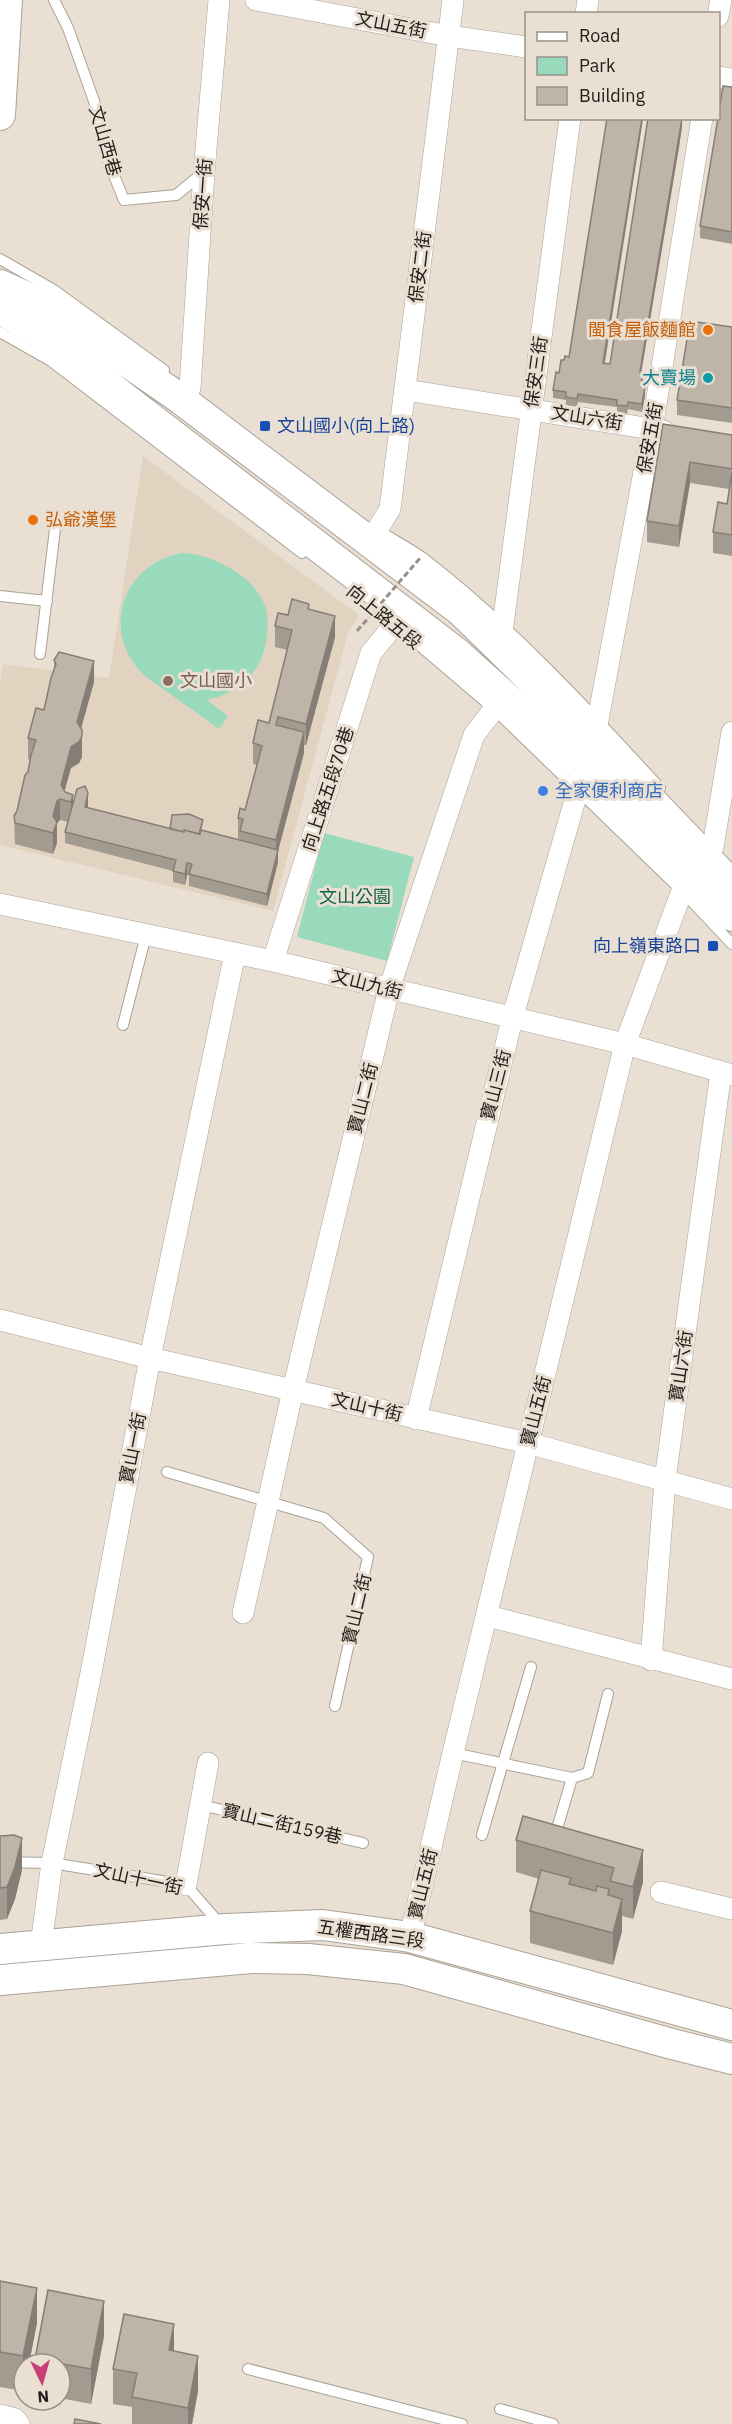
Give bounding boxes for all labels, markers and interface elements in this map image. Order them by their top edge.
street label: 文山五街 [354,6,429,43]
legend [525,12,720,120]
text: Road [579,24,620,47]
text: Park [579,54,616,77]
text: Building [579,84,646,107]
street label: 文山西巷 [85,103,126,179]
street label: 保安一街 [189,157,216,231]
street label: 保安二街 [404,230,435,304]
place label: 閩食屋飯麵館 [588,318,696,341]
marker: 閩食屋飯麵館 [701,323,715,337]
street label: 保安三街 [519,335,552,409]
place label: 大賣場 [642,366,696,389]
marker: 大賣場 [701,371,715,385]
street label: 保安五街 [632,400,667,475]
street label: 文山六街 [550,401,624,434]
place label: 文山國小(向上路) [277,414,415,437]
marker: 文山國小(向上路) [258,419,272,433]
place label: 弘爺漢堡 [45,508,117,531]
marker: 弘爺漢堡 [26,513,40,527]
street label: 向上路五段 [342,579,427,654]
place label: 文山國小 [180,669,252,692]
marker: 文山國小 [161,674,175,688]
street label: 向上路五段70巷 [297,724,358,854]
place label: 全家便利商店 [555,779,663,802]
marker: 全家便利商店 [536,784,550,798]
park label: 文山公園 [319,885,391,908]
place label: 向上嶺東路口 [593,934,701,957]
marker: 向上嶺東路口 [706,939,720,953]
street label: 文山九街 [329,964,405,1003]
street label: 寶山三街 [476,1047,515,1123]
street label: 寶山二街 [343,1060,382,1136]
street label: 寶山六街 [664,1329,697,1403]
street label: 寶山五街 [516,1373,555,1449]
street label: 文山十街 [329,1387,405,1426]
street label: 寶山一街 [114,1410,151,1485]
street label: 寶山二街 [337,1571,376,1647]
street label: 寶山二街159巷 [220,1799,344,1848]
street label: 寶山五街 [403,1846,442,1922]
street label: 文山十一街 [92,1858,185,1899]
street label: 五權西路三段 [316,1915,426,1952]
north arrow [12,2352,72,2412]
text: N [37,2386,50,2407]

